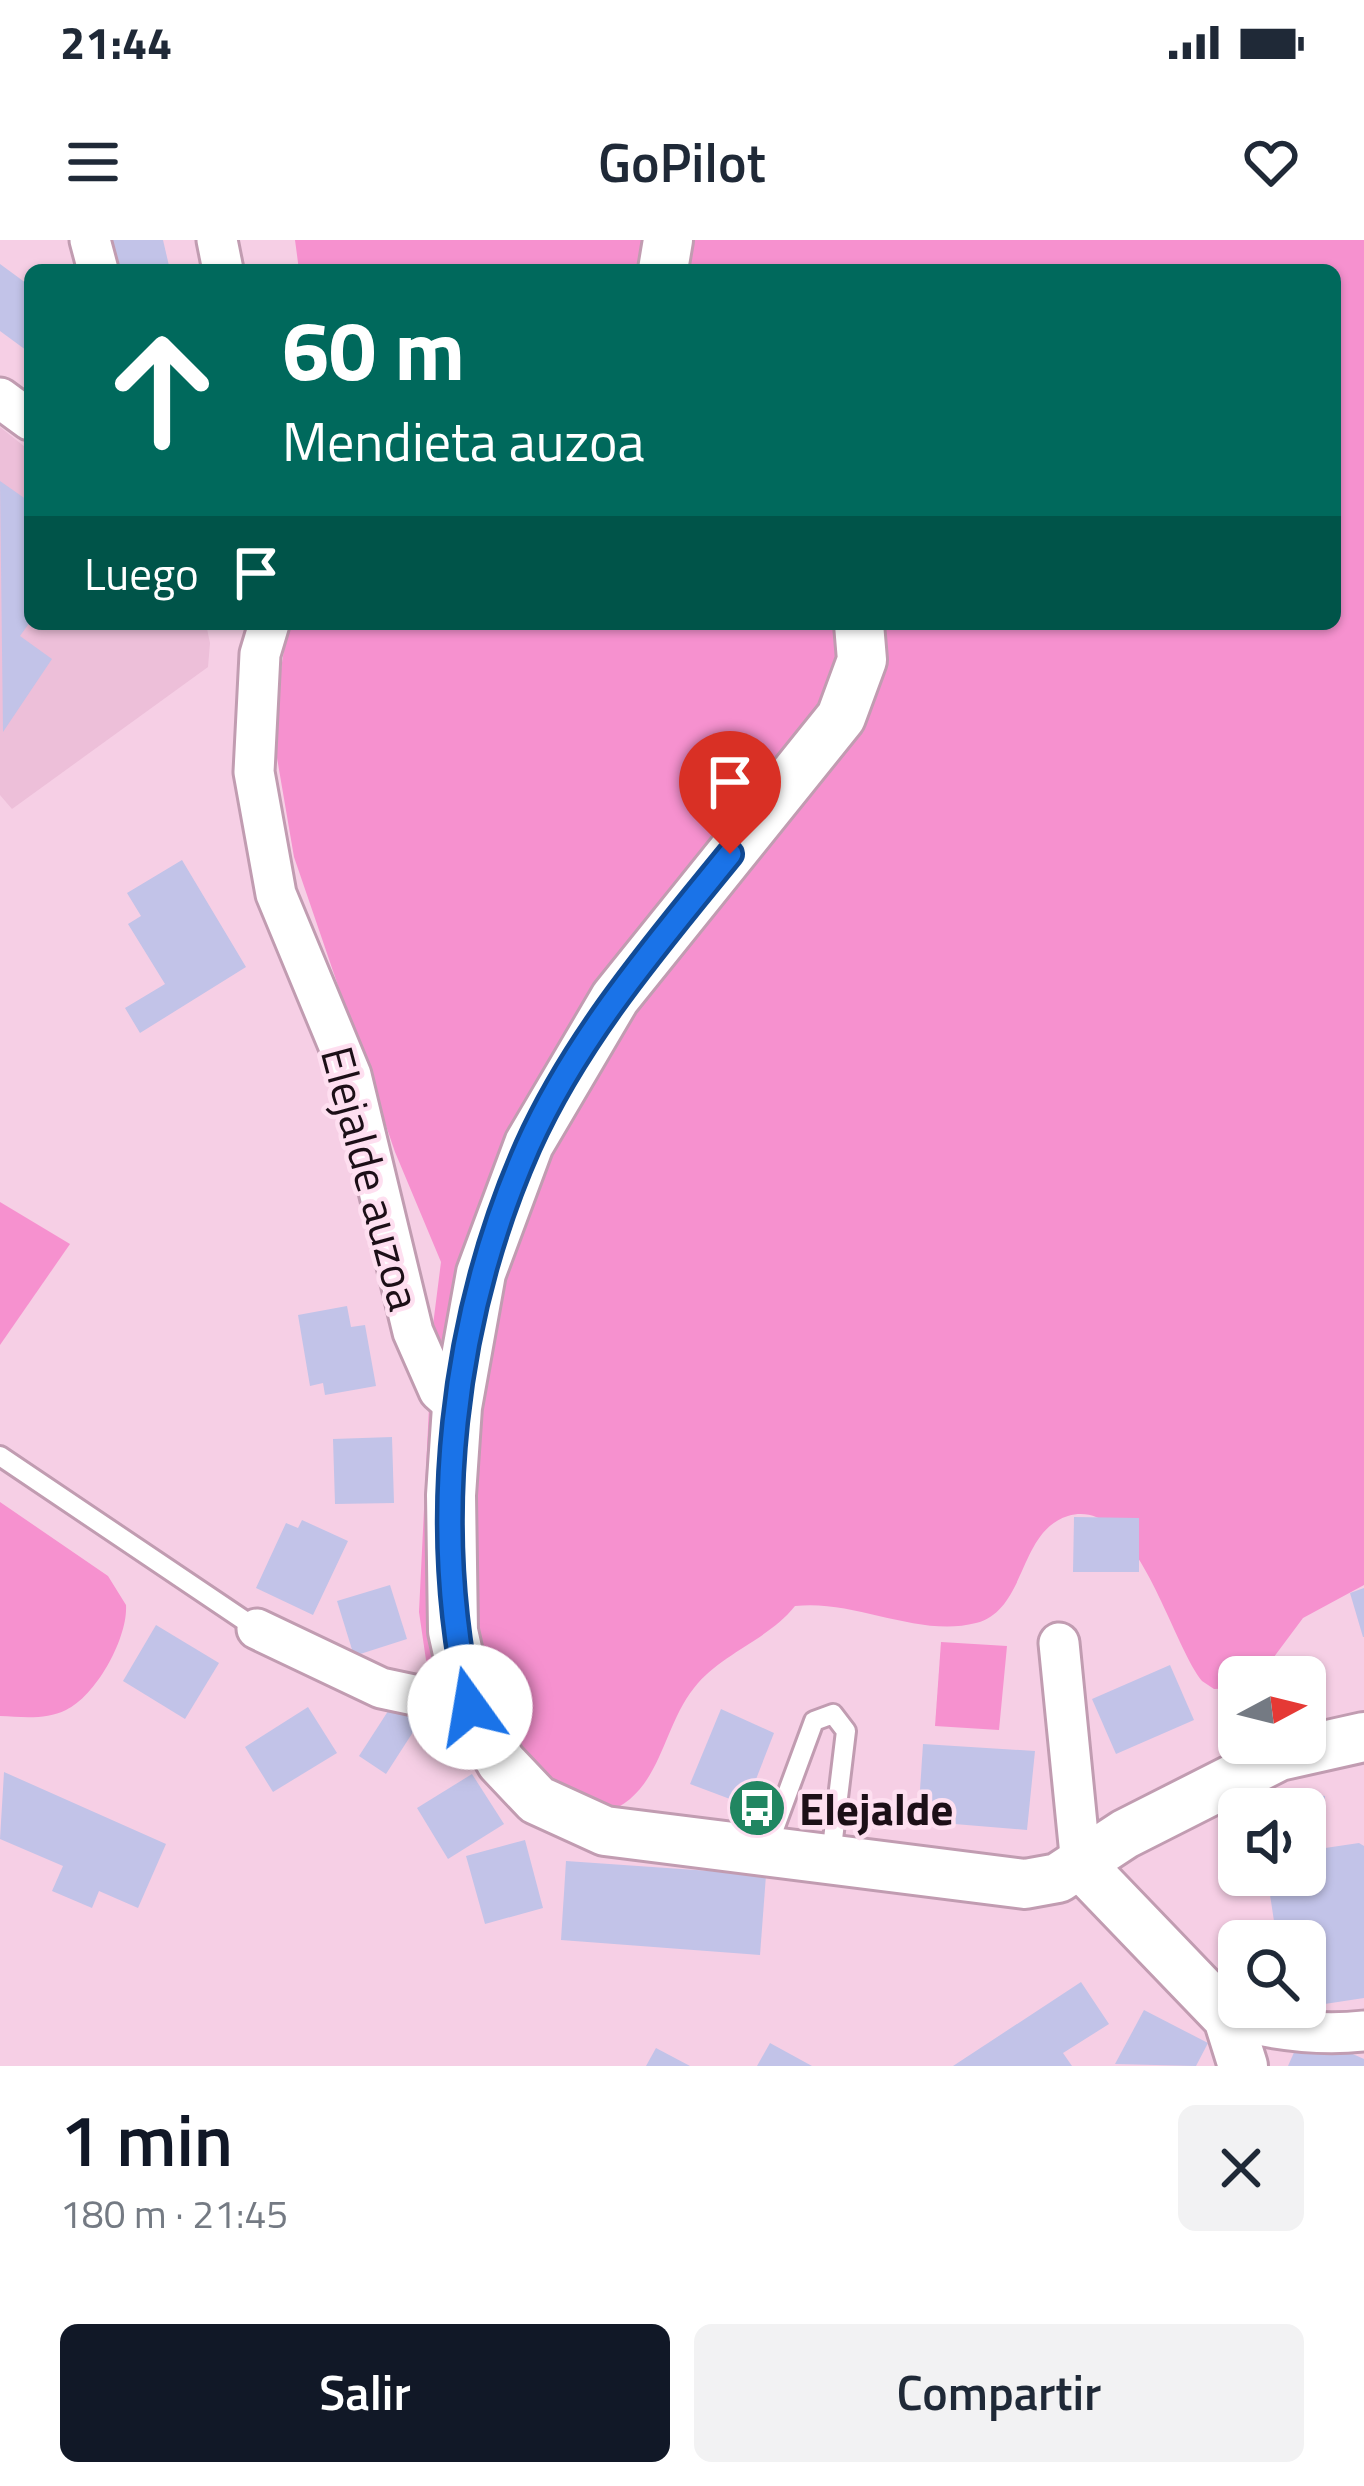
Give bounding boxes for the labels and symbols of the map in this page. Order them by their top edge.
pin [679,731,781,854]
street label: Elejalde auzoa [304,1039,440,1317]
position arrow [407,1644,533,1770]
north arrow [1218,1656,1326,1764]
place label: Elejalde [799,1774,954,1842]
bus stop icon: Elejalde [726,1777,788,1839]

